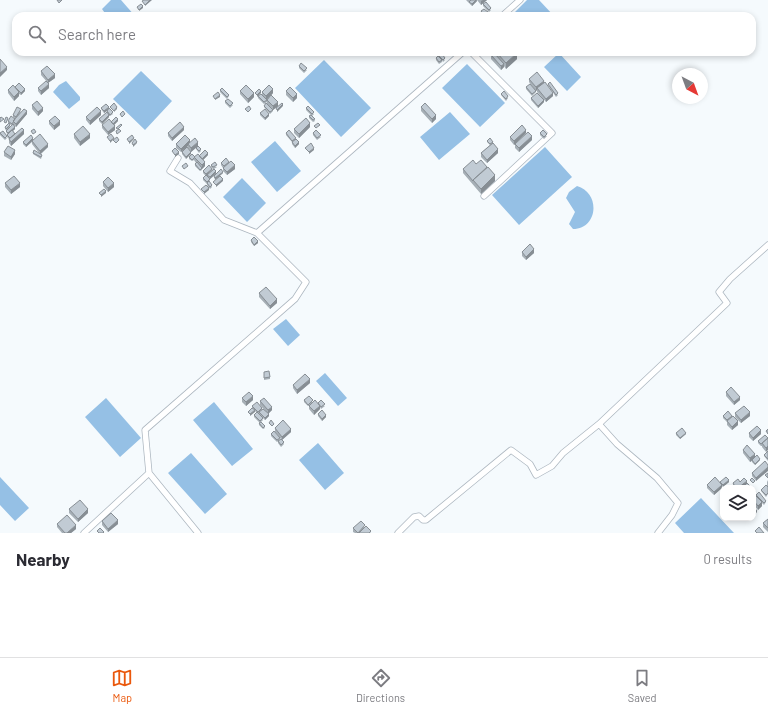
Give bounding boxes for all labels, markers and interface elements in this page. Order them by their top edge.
search box [12,12,756,56]
icon: search [26,23,48,45]
text: Search here [58,25,136,43]
north arrow [672,68,708,104]
map controls [720,485,756,521]
button: layers [720,485,756,521]
text: Nearby [16,549,70,569]
text: 0 results [703,551,752,567]
tab: Map [111,667,133,704]
tab: Directions [356,667,405,704]
tab: Saved [628,667,657,704]

